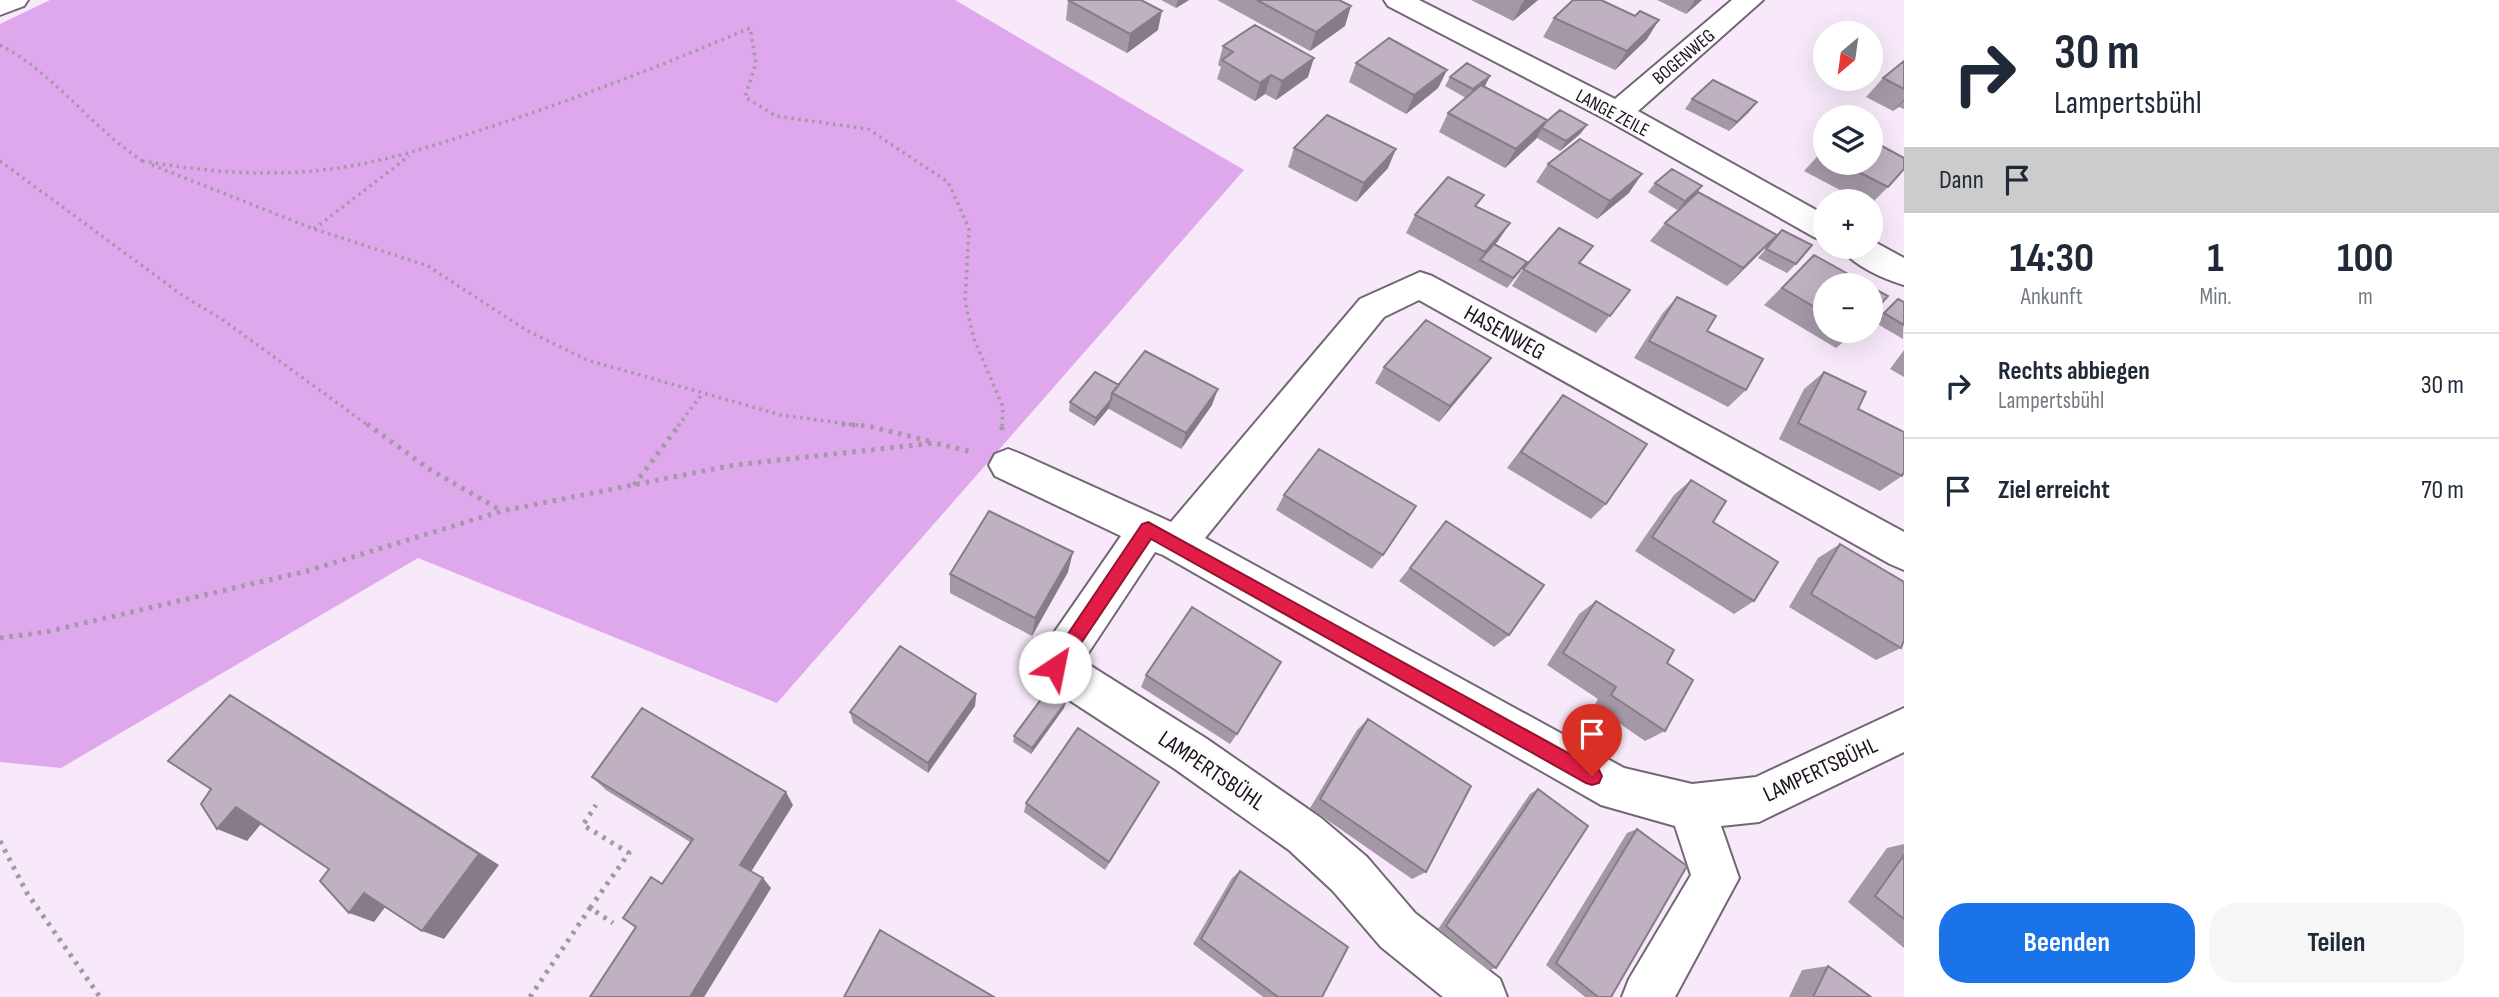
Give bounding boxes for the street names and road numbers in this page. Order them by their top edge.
street label: BOGENWEG [1648,24,1720,90]
street label: LANGE ZEILE [1572,84,1653,142]
street label: HASENWEG [1459,299,1550,367]
street label: LAMPERTSBÜHL [1153,725,1270,817]
street label: LAMPERTSBÜHL [1759,731,1882,808]

